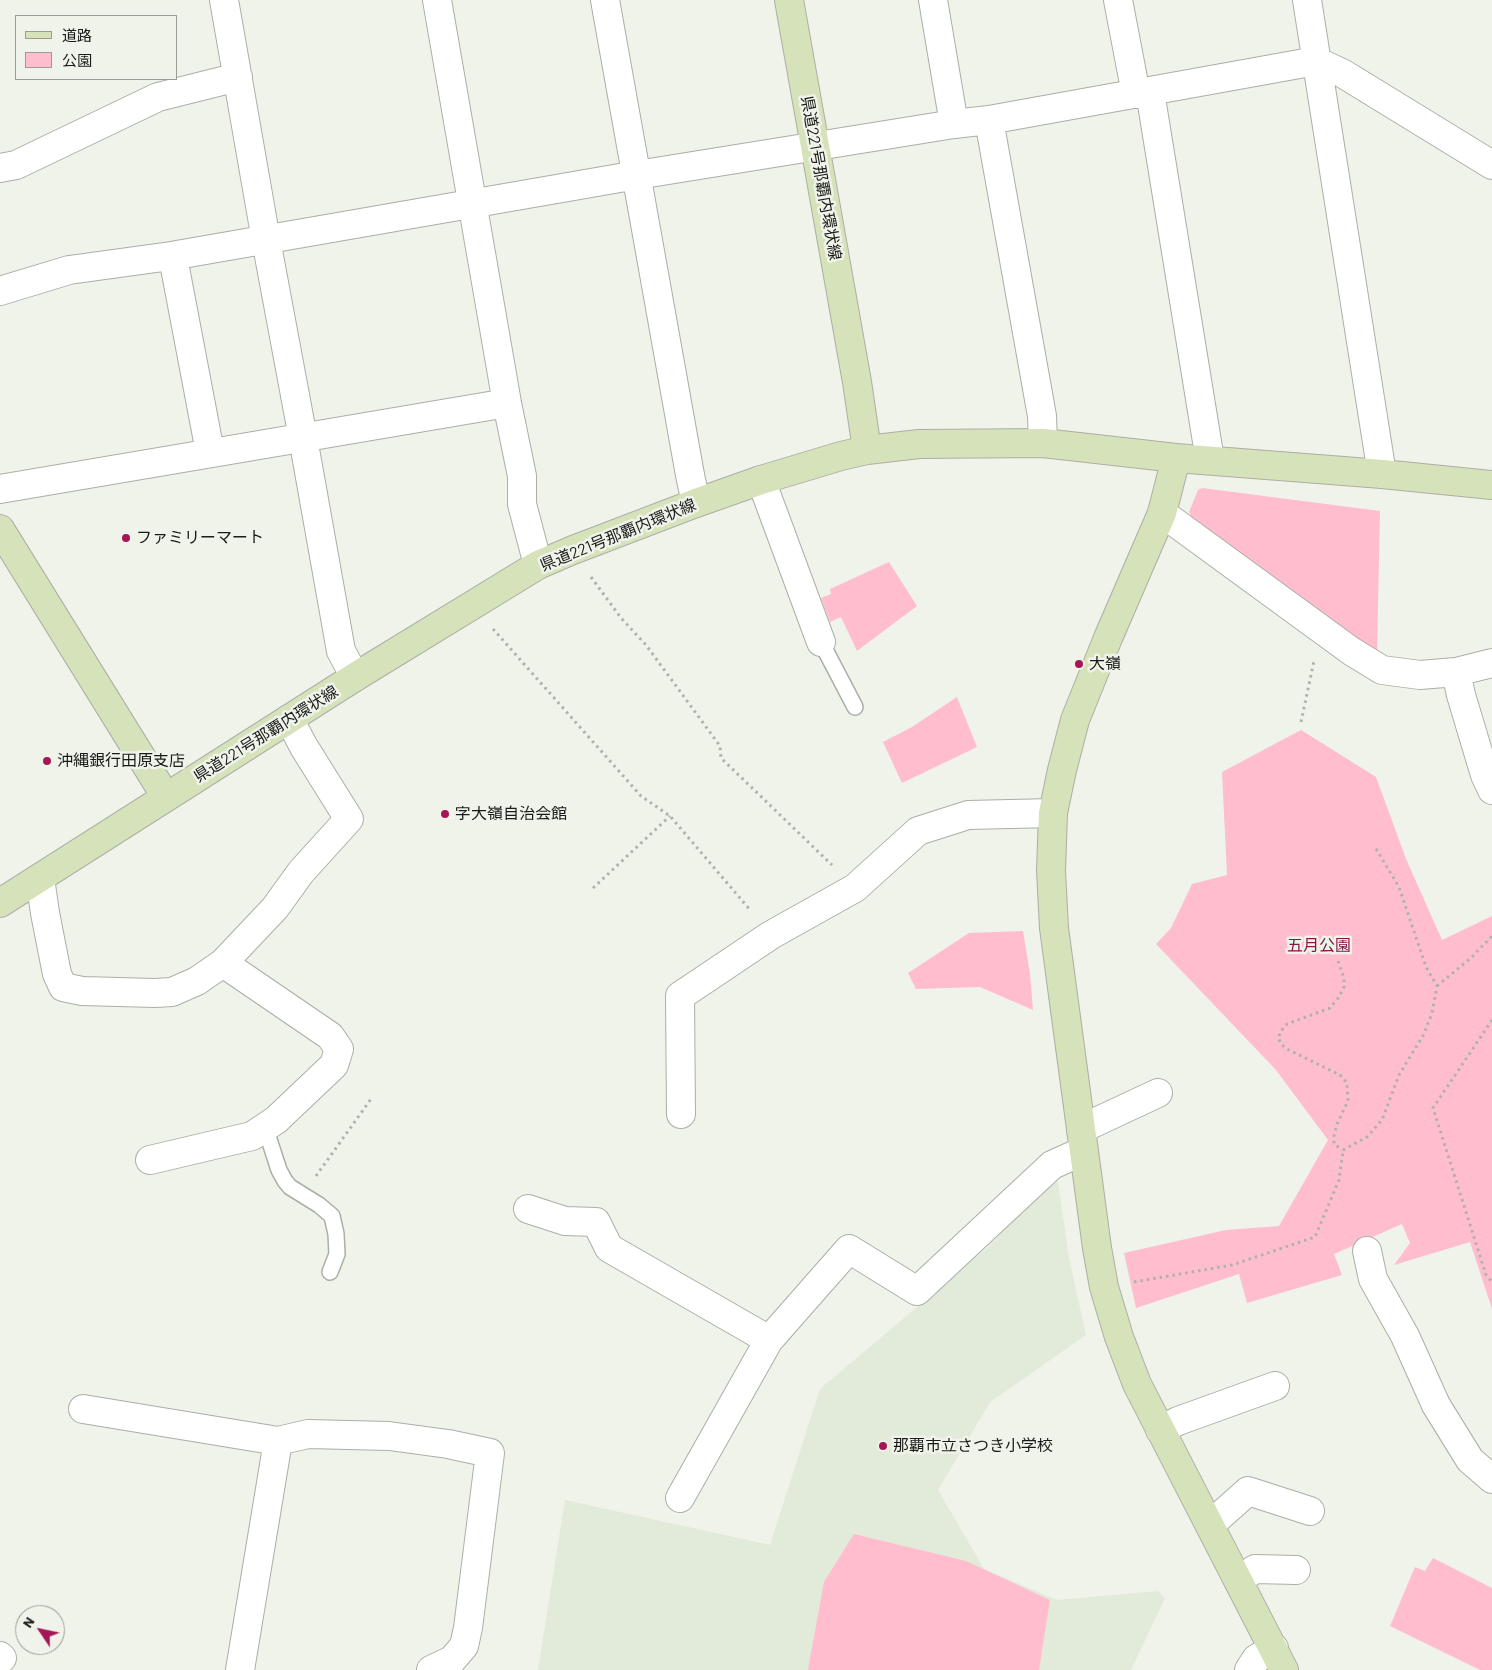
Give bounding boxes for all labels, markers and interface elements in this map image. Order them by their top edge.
legend [15,15,178,80]
text: 道路 [62,26,92,44]
text: 公園 [62,51,92,69]
street label: 県道221号那覇内環状線 [797,94,845,262]
street label: 県道221号那覇内環状線 [537,495,699,575]
place label: ファミリーマート [136,528,264,548]
marker: ファミリーマート [120,532,132,544]
place label: 大嶺 [1089,654,1121,674]
marker: 大嶺 [1073,658,1085,670]
street label: 県道221号那覇内環状線 [190,682,342,786]
place label: 沖縄銀行田原支店 [57,751,185,771]
marker: 沖縄銀行田原支店 [41,755,53,767]
place label: 字大嶺自治会館 [455,804,567,824]
marker: 字大嶺自治会館 [439,808,451,820]
park label: 五月公園 [1287,936,1351,956]
place label: 那覇市立さつき小学校 [893,1436,1053,1456]
marker: 那覇市立さつき小学校 [877,1440,889,1452]
north arrow [15,1605,65,1655]
text: N [18,1613,38,1631]

